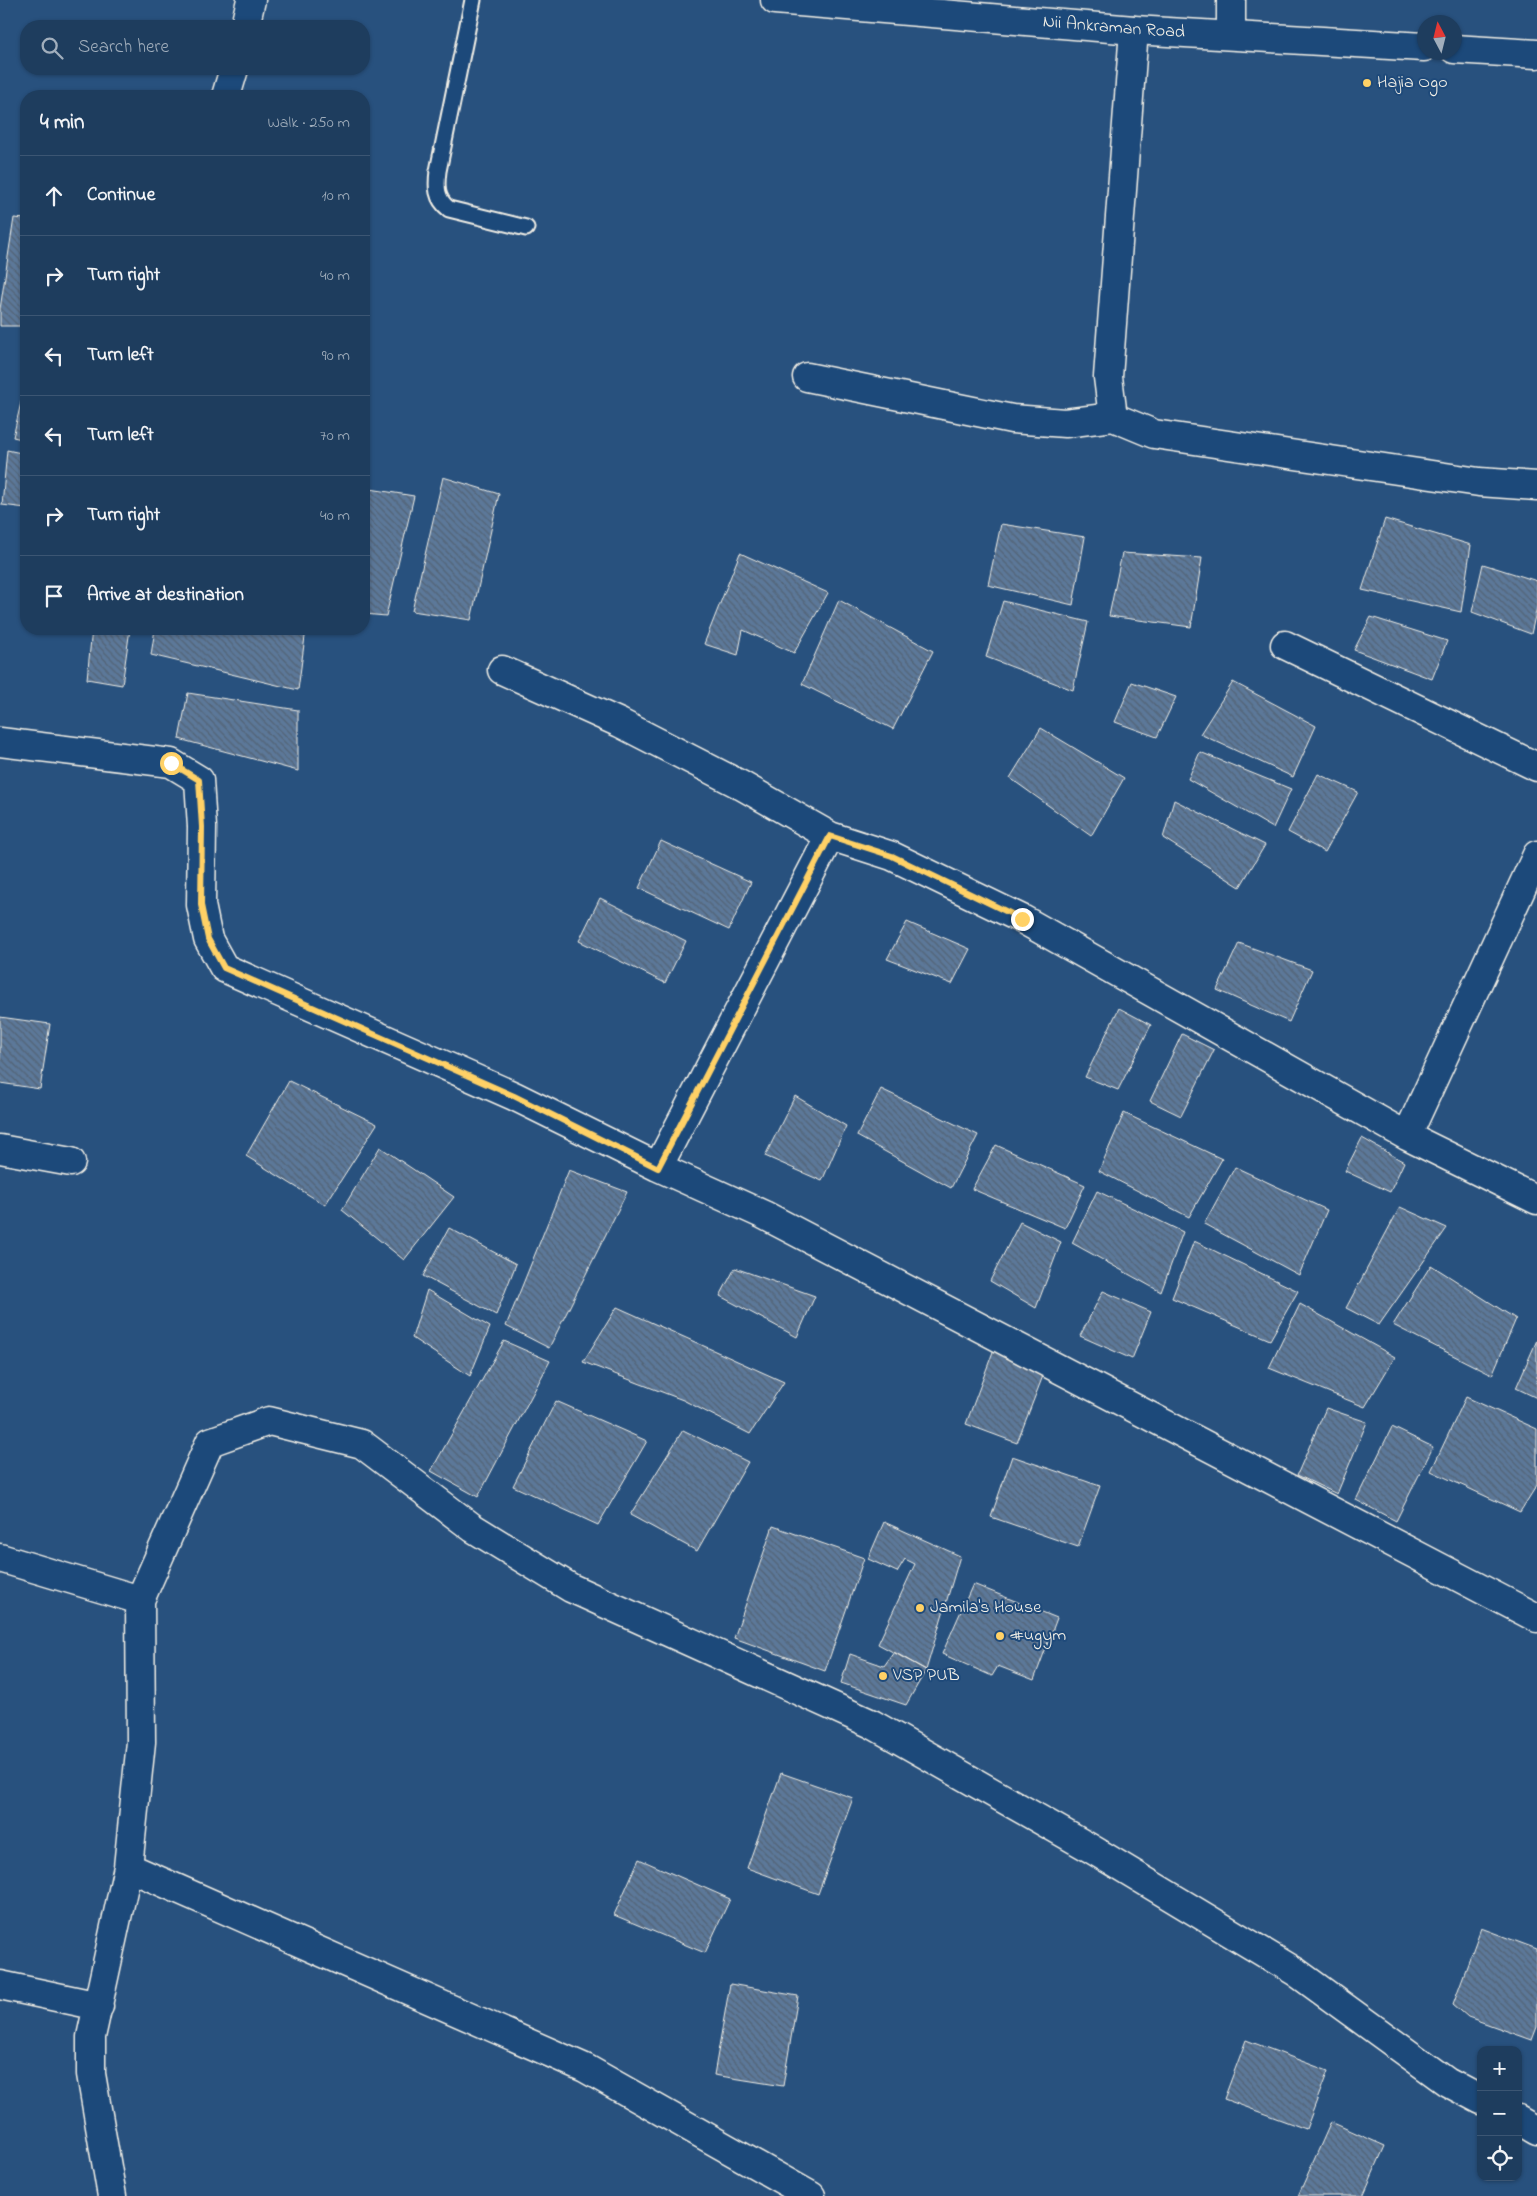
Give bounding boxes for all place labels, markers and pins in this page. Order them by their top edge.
place label: Hajia Ogo [1377,70,1448,97]
marker: Hajia Ogo [1361,77,1373,89]
place label: Jamila's House [930,1595,1042,1621]
marker: Jamila's House [914,1602,926,1614]
place label: #ugym [1010,1623,1066,1650]
marker: #ugym [994,1630,1006,1642]
place label: VSP PUB [892,1663,960,1689]
marker: VSP PUB [877,1670,889,1682]

